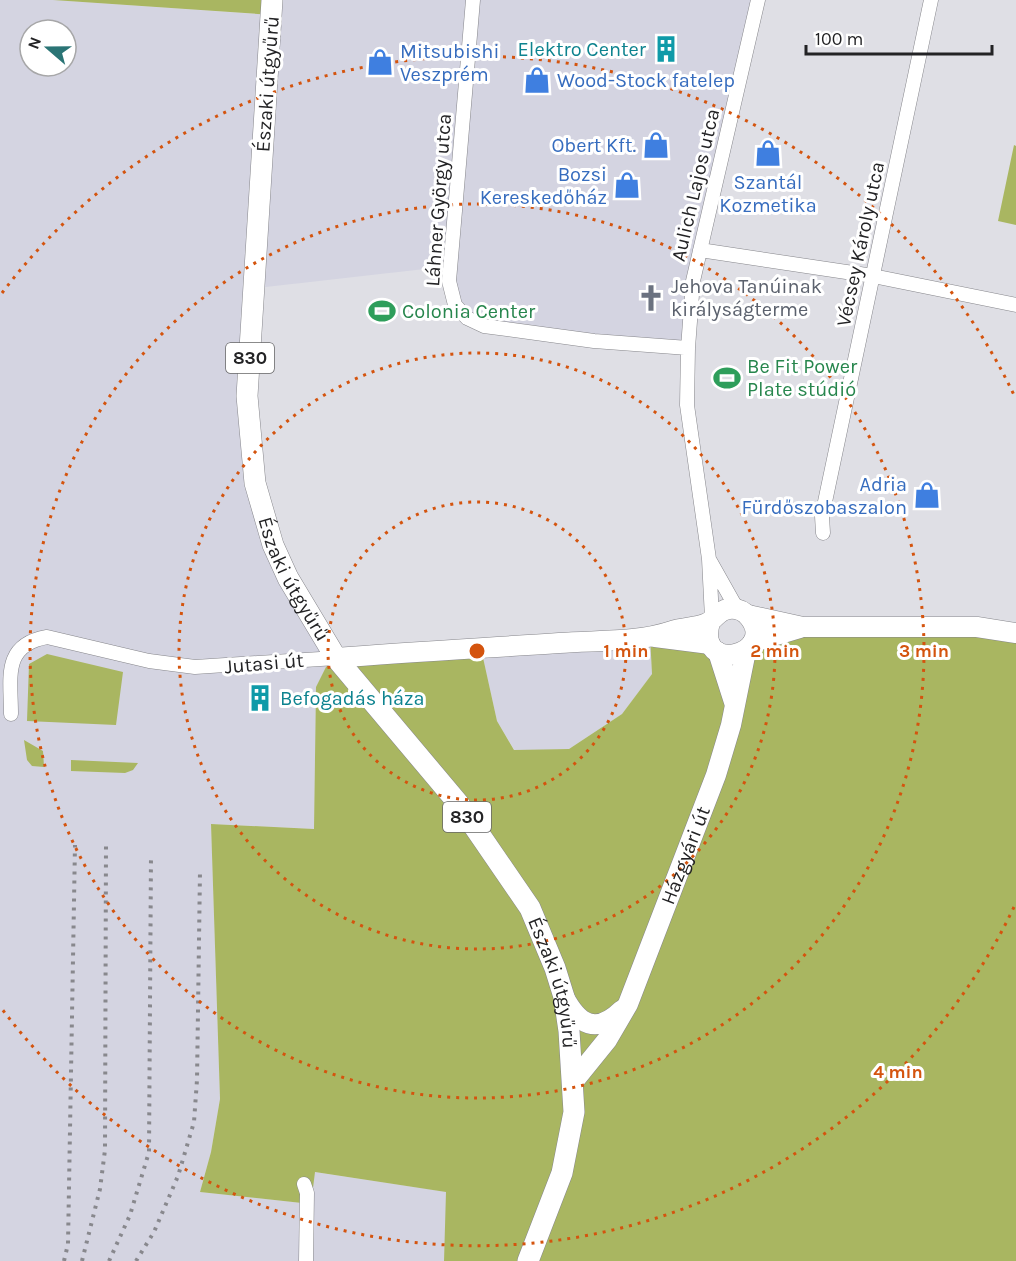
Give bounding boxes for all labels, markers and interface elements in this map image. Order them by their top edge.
street label: Északi útgyűrű [250,15,284,153]
north arrow [18,18,78,78]
scale bar [806,18,992,56]
text: 100 m [815,28,863,50]
text: N [23,34,45,52]
building icon: Elektro Center [651,34,681,64]
place label: Elektro Center [518,38,647,61]
place label: Mitsubishi Veszprém [400,40,499,86]
shop icon: Mitsubishi Veszprém [365,47,395,77]
shop icon: Wood-Stock fatelep [522,65,552,95]
place label: Wood-Stock fatelep [557,69,735,92]
street label: Aulich Lajos utca [667,106,724,264]
street label: Láhner György utca [421,113,456,287]
shop icon: Obert Kft. [641,130,671,160]
place label: Obert Kft. [551,134,636,157]
shop icon: Szantál Kozmetika [753,138,783,168]
street label: Vécsey Károly utca [832,160,889,329]
place label: Bozsi Kereskedőház [480,163,607,209]
shop icon: Bozsi Kereskedőház [612,170,642,200]
place label: Szantál Kozmetika [719,171,817,217]
place label: Jehova Tanúinak királyságterme [671,275,822,321]
church icon: Jehova Tanúinak királyságterme [636,283,666,313]
sports icon: Colonia Center [367,296,397,326]
place label: Colonia Center [402,300,536,323]
road number: 830 [226,343,274,373]
place label: Be Fit Power Plate stúdió [747,355,858,401]
sports icon: Be Fit Power Plate stúdió [712,363,742,393]
place label: Adria Fürdőszobaszalon [741,473,907,519]
shop icon: Adria Fürdőszobaszalon [912,480,942,510]
street label: Északi útgyűrű [253,514,334,645]
text: 1 min [603,640,649,662]
text: 2 min [750,640,800,662]
text: 3 min [899,640,949,662]
centre of rings [467,641,487,661]
street label: Jutasi út [223,649,305,678]
building icon: Befogadás háza [245,683,275,713]
place label: Befogadás háza [280,687,424,710]
road number: 830 [443,802,491,832]
street label: Házgyári út [656,803,715,908]
street label: Északi útgyűrű [523,913,581,1049]
text: 4 min [873,1061,923,1083]

